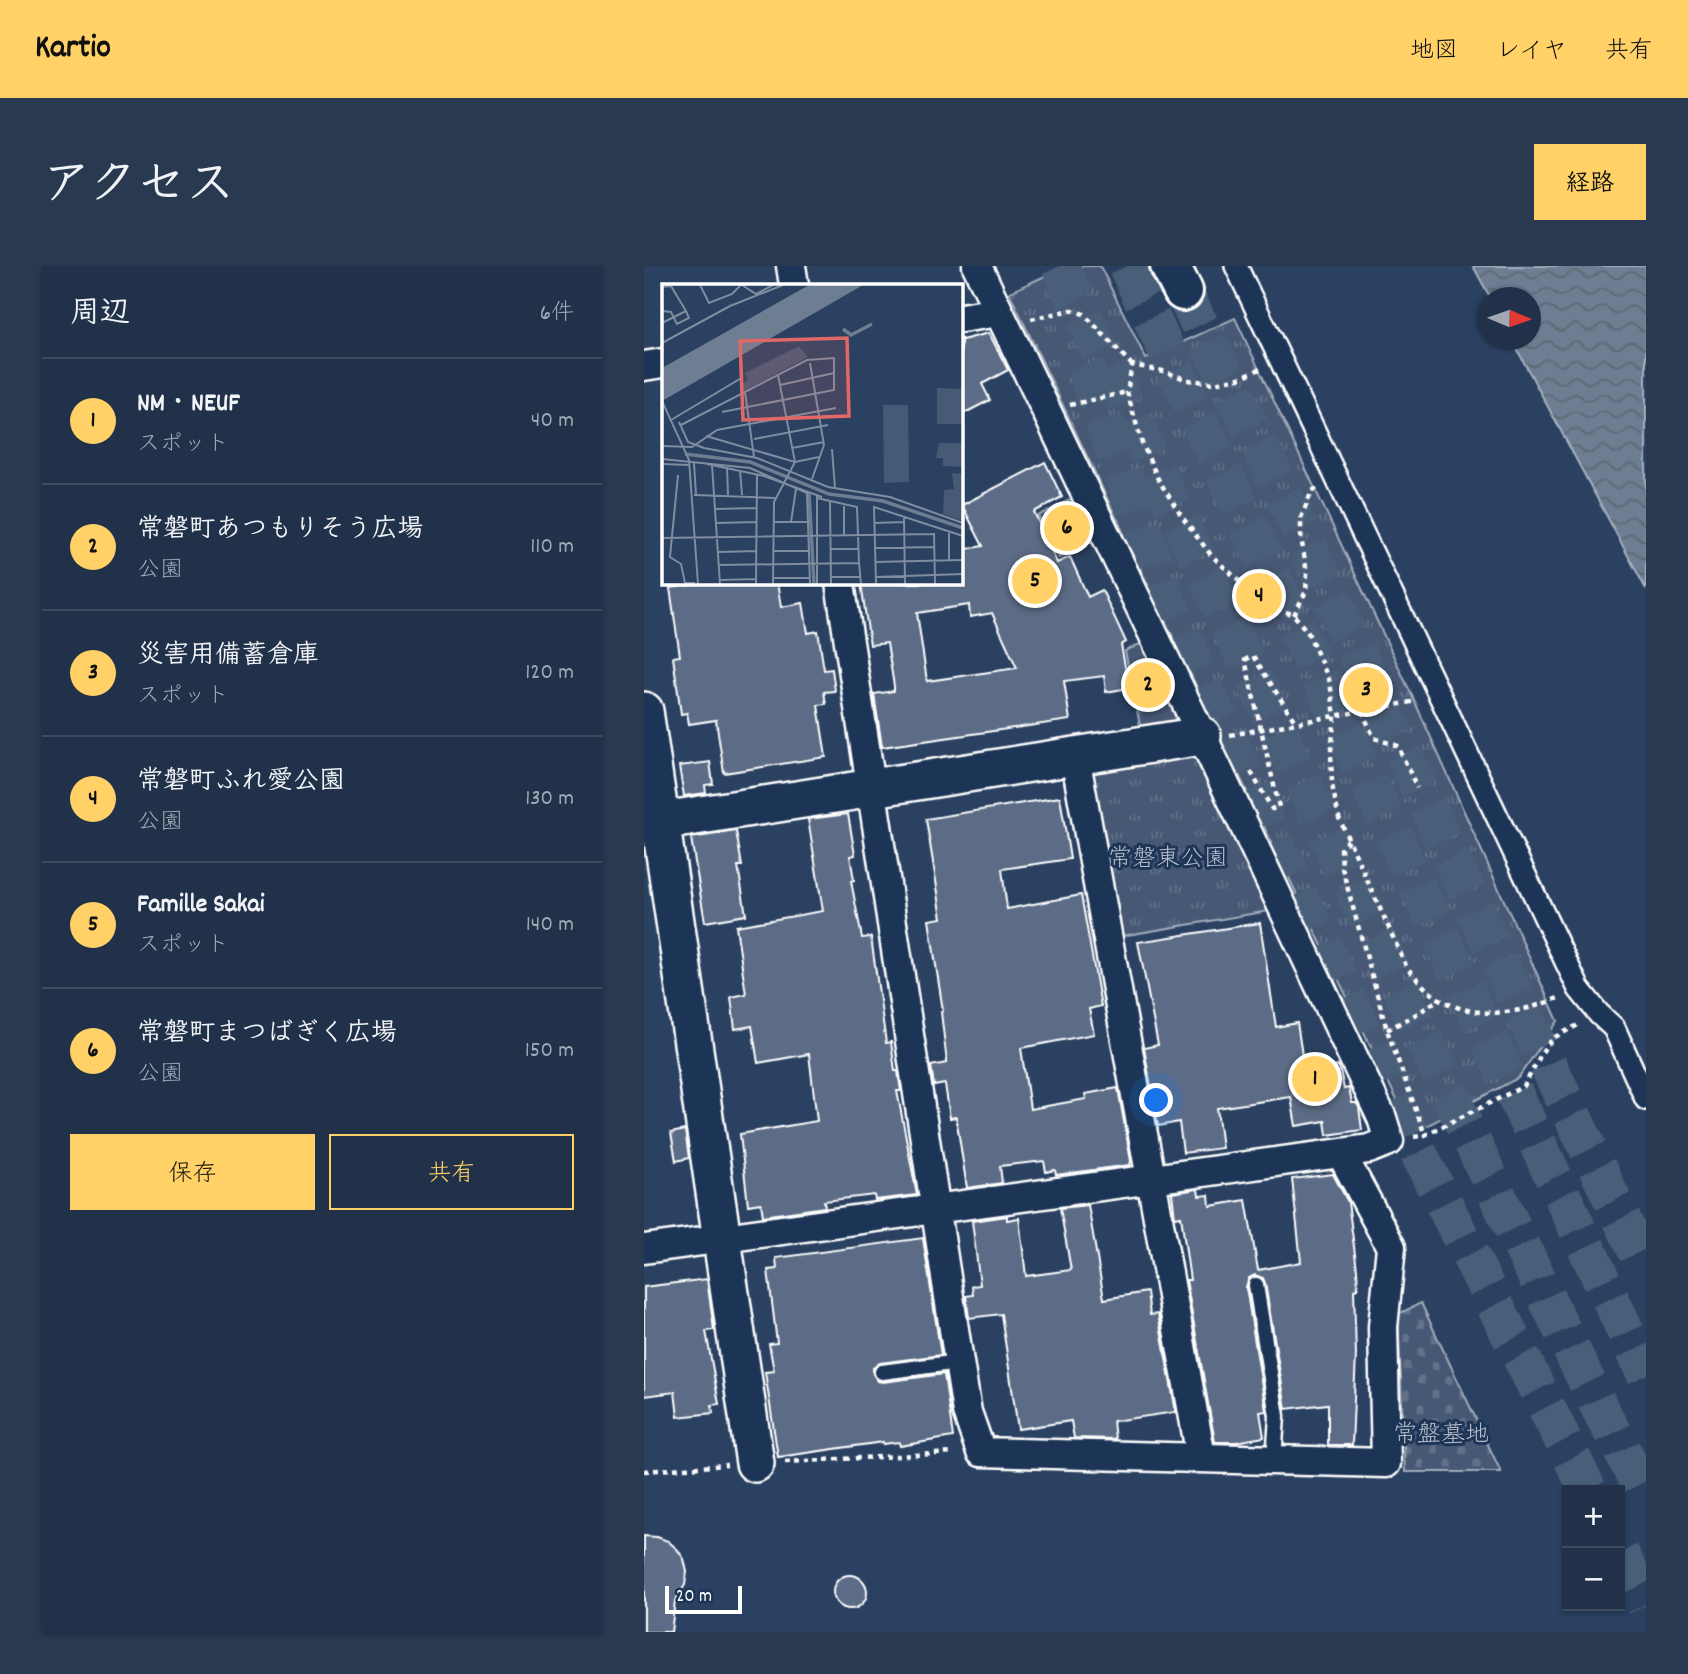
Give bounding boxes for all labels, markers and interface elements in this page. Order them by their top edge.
text: Kartio [35,26,111,73]
text: 地図 [1410,35,1458,69]
text: レイヤ [1496,35,1567,69]
text: 共有 [1605,35,1653,69]
button: 経路 [1534,144,1646,220]
text: アクセス [42,153,235,223]
inset map [662,284,962,584]
north arrow [1478,287,1541,350]
text: 周辺 [70,294,130,337]
text: 6件 [540,298,574,331]
text: NM・NEUF [137,386,240,423]
text: 1 [90,405,96,438]
text: 40 m [531,405,574,438]
text: スポット [137,429,229,462]
pin: 6 [1044,502,1090,554]
text: 常磐町あつもりそう広場 [137,512,424,549]
text: 2 [88,531,98,564]
text: 110 m [530,531,574,564]
text: 公園 [137,555,183,588]
pin: 5 [1012,555,1058,607]
pin: 4 [1236,570,1282,622]
text: 災害用備蓄倉庫 [137,638,319,675]
text: 3 [88,657,98,690]
text: 120 m [525,657,574,690]
pin: 2 [1125,659,1171,711]
pin: 3 [1343,664,1389,716]
text: スポット [137,681,229,714]
text: 常磐町ふれ愛公園 [137,764,345,801]
text: 4 [88,783,98,816]
text: 130 m [525,783,574,816]
text: 公園 [137,807,183,840]
park label: 常磐東公園 [1108,843,1228,877]
text: Famille Sakai [137,887,264,924]
text: 5 [88,909,98,942]
text: 140 m [526,909,574,942]
text: スポット [137,930,229,963]
text: 常磐町まつばぎく広場 [137,1016,397,1053]
text: 6 [87,1035,99,1068]
text: 150 m [525,1035,574,1068]
pin: 1 [1292,1053,1338,1105]
text: 公園 [137,1059,183,1092]
your location [1139,1083,1173,1117]
button: 保存 [70,1134,315,1210]
button: 共有 [329,1134,574,1210]
park label: 常盤墓地 [1393,1419,1489,1453]
map controls [1562,1485,1625,1611]
button: + [1562,1485,1625,1548]
button: − [1562,1548,1625,1611]
scale bar [665,1583,742,1615]
text: 20 m [676,1584,712,1611]

